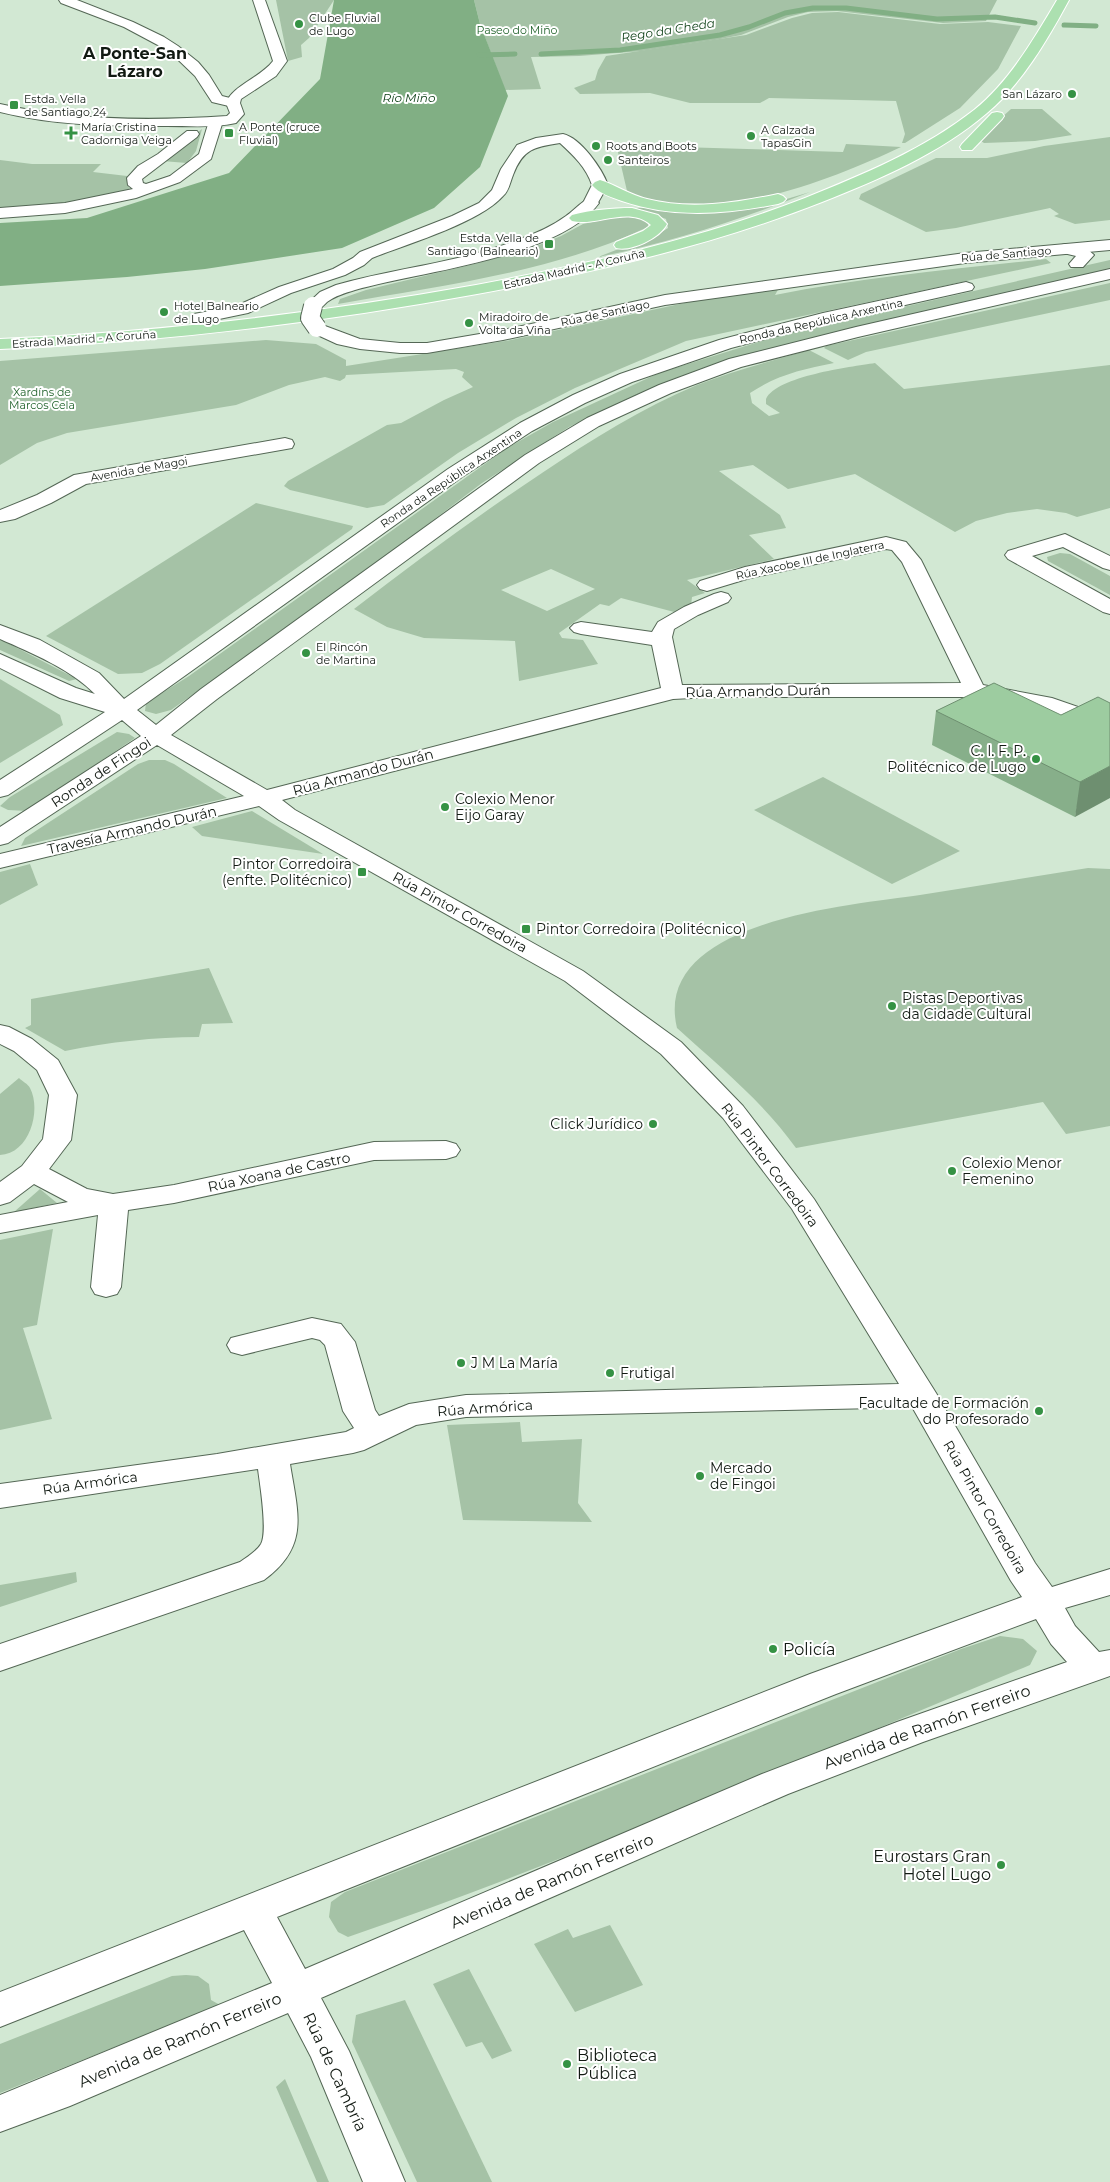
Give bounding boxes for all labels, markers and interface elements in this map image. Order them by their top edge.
place label: Clube Fluvial de Lugo [309,11,380,38]
water label: Rego da Cheda [620,15,716,45]
marker: Clube Fluvial de Lugo [293,18,305,30]
park label: Paseo do Miño [476,23,558,37]
district label: A Ponte-San Lázaro [82,44,187,81]
place label: San Lázaro [1002,87,1062,101]
marker: San Lázaro [1066,88,1078,100]
water label: Río Miño [383,90,436,105]
place label: Estda. Vella de Santiago 24 [24,92,107,119]
marker: Estda. Vella de Santiago 24 [8,99,20,111]
place label: María Cristina Cadorniga Veiga [81,120,172,147]
place label: A Ponte (cruce Fluvial) [239,120,320,147]
place label: A Calzada TapasGin [761,123,815,150]
marker: María Cristina Cadorniga Veiga [65,127,77,139]
marker: A Ponte (cruce Fluvial) [223,127,235,139]
marker: A Calzada TapasGin [745,130,757,142]
place label: Roots and Boots [606,139,697,153]
marker: Roots and Boots [590,140,602,152]
place label: Santeiros [618,153,670,167]
marker: Santeiros [602,154,614,166]
place label: Estda. Vella de Santiago (Balneario) [428,231,539,258]
marker: Estda. Vella de Santiago (Balneario) [543,238,555,250]
street label: Rúa de Santiago [960,243,1052,265]
street label: Estrada Madrid - A Coruña [502,246,646,292]
street label: Ronda da República Arxentina [738,295,904,347]
street label: Rúa de Santiago [559,297,651,329]
place label: Hotel Balneario de Lugo [174,299,259,326]
marker: Hotel Balneario de Lugo [158,306,170,318]
place label: Miradoiro de Volta da Viña [479,310,551,337]
marker: Miradoiro de Volta da Viña [463,317,475,329]
street label: Estrada Madrid - A Coruña [11,327,157,351]
park label: Xardíns de Marcos Cela [9,385,75,412]
street label: Ronda da República Arxentina [378,425,524,531]
street label: Avenida de Magoi [89,454,189,484]
street label: Rúa Xacobe III de Inglaterra [734,537,886,583]
place label: El Rincón de Martina [316,640,376,667]
marker: El Rincón de Martina [300,647,312,659]
street label: Rúa Armando Durán [685,681,831,701]
street label: Ronda de Fingoi [48,733,154,811]
place label: C. I. F. P. Politécnico de Lugo [887,742,1026,776]
street label: Rúa Armando Durán [291,745,435,799]
marker: C. I. F. P. Politécnico de Lugo [1030,753,1042,765]
place label: Colexio Menor Eijo Garay [455,790,555,824]
marker: Colexio Menor Eijo Garay [439,801,451,813]
street label: Travesía Armando Durán [46,802,218,858]
place label: Pintor Corredoira (enfte. Politécnico) [222,855,352,889]
marker: Pintor Corredoira (enfte. Politécnico) [356,866,368,878]
street label: Rúa Pintor Corredoira [389,867,531,957]
place label: Pintor Corredoira (Politécnico) [536,920,746,938]
marker: Pintor Corredoira (Politécnico) [520,923,532,935]
place label: Pistas Deportivas da Cidade Cultural [902,989,1031,1023]
marker: Pistas Deportivas da Cidade Cultural [886,1000,898,1012]
street label: Rúa Pintor Corredoira [717,1099,823,1231]
place label: Click Jurídico [550,1115,643,1133]
marker: Click Jurídico [647,1118,659,1130]
street label: Rúa Xoana de Castro [206,1148,352,1196]
place label: Colexio Menor Femenino [962,1154,1062,1188]
marker: Colexio Menor Femenino [946,1165,958,1177]
place label: J M La María [470,1354,558,1372]
marker: J M La María [455,1357,467,1369]
place label: Frutigal [620,1364,675,1382]
marker: Frutigal [604,1367,616,1379]
place label: Facultade de Formación do Profesorado [859,1394,1029,1428]
street label: Rúa Armórica [436,1396,534,1420]
marker: Facultade de Formación do Profesorado [1033,1405,1045,1417]
street label: Rúa Pintor Corredoira [939,1437,1031,1577]
place label: Mercado de Fingoi [710,1459,776,1493]
street label: Rúa Armórica [41,1467,139,1499]
marker: Mercado de Fingoi [694,1470,706,1482]
place label: Policía [783,1640,836,1659]
marker: Policía [767,1643,779,1655]
street label: Avenida de Ramón Ferreiro [821,1681,1033,1773]
street label: Avenida de Ramón Ferreiro [448,1830,656,1932]
place label: Eurostars Gran Hotel Lugo [873,1847,991,1884]
marker: Eurostars Gran Hotel Lugo [995,1859,1007,1871]
street label: Avenida de Ramón Ferreiro [76,1989,284,2091]
street label: Rúa de Cambría [299,2009,371,2135]
place label: Biblioteca Pública [577,2046,657,2083]
marker: Biblioteca Pública [561,2058,573,2070]

